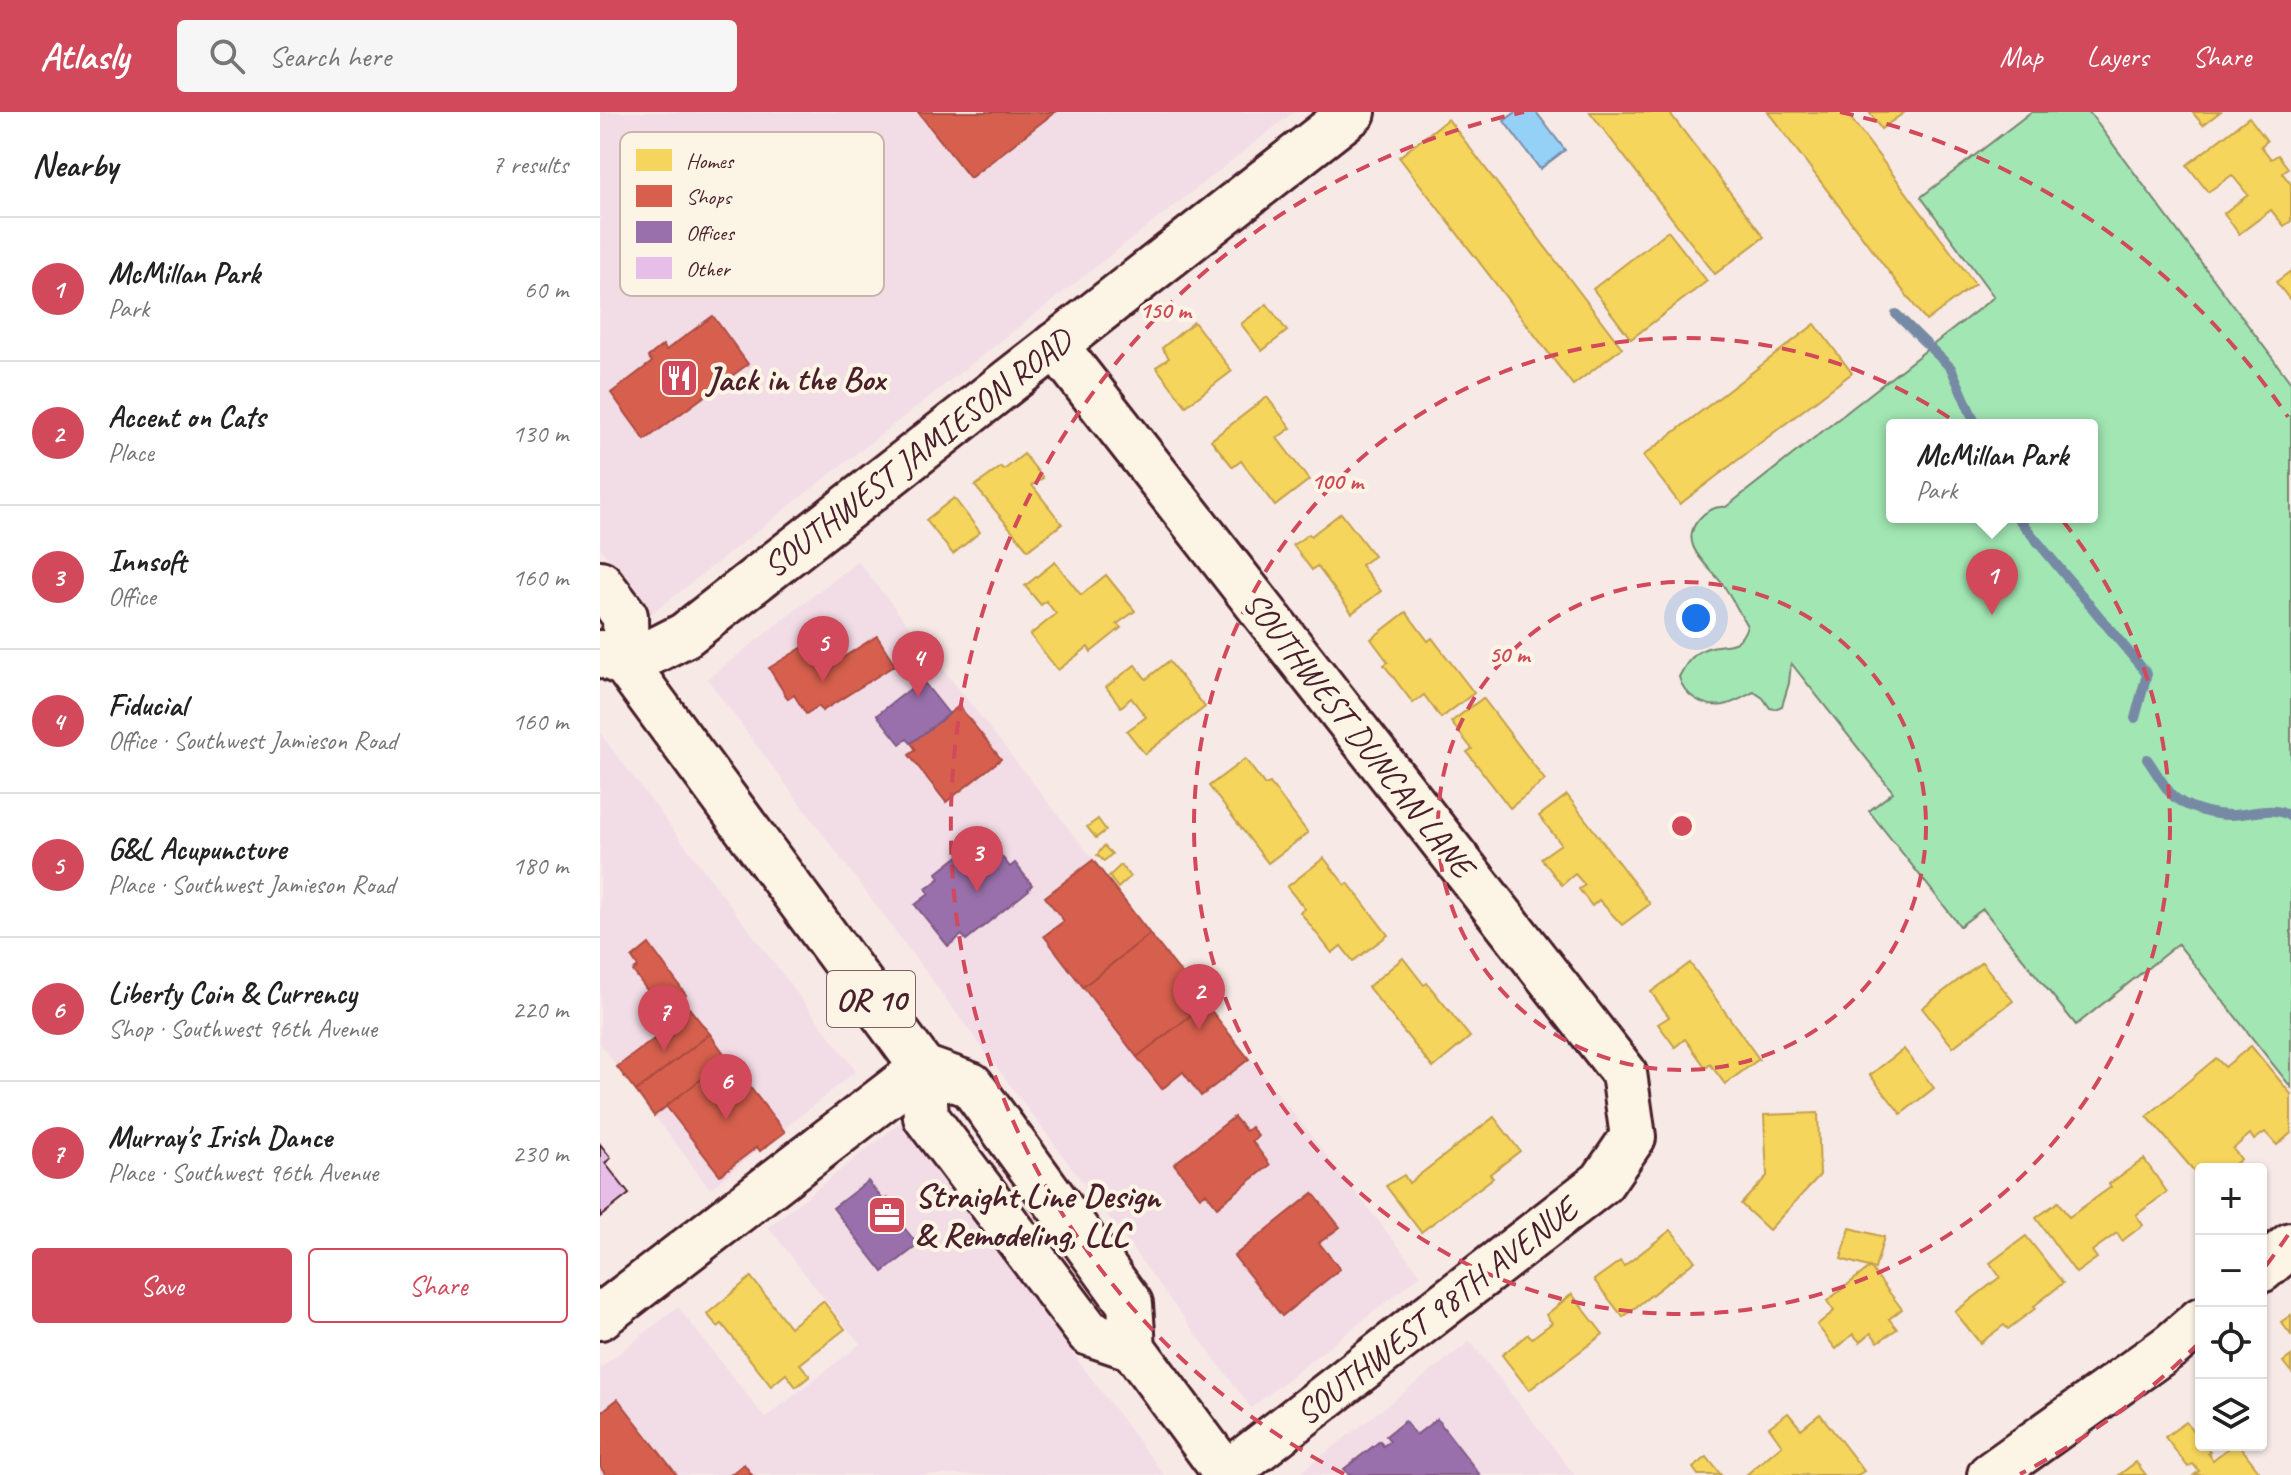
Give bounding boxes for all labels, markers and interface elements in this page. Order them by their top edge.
search box [177,20,737,92]
text: Atlasly [40,33,129,80]
icon: search [205,34,249,78]
text: Search here [269,37,391,75]
text: Map [2000,39,2043,74]
text: Layers [2087,39,2148,74]
text: Share [2192,39,2251,74]
legend [620,132,884,296]
text: Nearby [32,143,118,186]
text: Homes [686,147,735,175]
text: 7 results [492,148,568,181]
text: Shops [686,183,733,211]
text: Offices [686,219,735,247]
text: McMillan Park [108,254,260,292]
text: Other [686,255,732,283]
text: 1 [52,273,64,306]
text: 60 m [524,273,568,306]
text: Park [108,292,149,325]
text: 150 m [1139,295,1193,325]
street label: SOUTHWEST JAMIESON ROAD [754,317,1083,587]
restaurant icon: Jack in the Box [658,357,700,399]
place label: Jack in the Box [705,357,888,400]
text: Accent on Cats [108,398,265,436]
text: 2 [52,417,64,450]
text: 130 m [512,417,568,450]
popup [1886,419,2098,523]
text: Place [108,436,154,469]
text: McMillan Park [1916,436,2068,474]
text: 100 m [1311,466,1365,496]
text: Park [1916,474,1957,507]
text: Innsoft [108,542,186,580]
pin: 1 [1966,549,2018,615]
text: 3 [52,561,64,594]
text: 160 m [512,561,568,594]
text: Office [108,580,156,613]
street label: SOUTHWEST DUNCAN LANE [1234,582,1487,889]
your location [1676,598,1716,638]
pin: 5 [797,616,849,682]
pin: 4 [892,631,944,697]
text: 50 m [1489,639,1532,669]
text: Fiducial [108,686,187,724]
text: 4 [52,705,64,738]
text: 160 m [512,705,568,738]
text: Office · Southwest Jamieson Road [108,724,397,757]
centre of rings [1668,812,1696,840]
pin: 3 [951,826,1003,892]
text: G&L Acupuncture [108,830,286,868]
text: 5 [52,849,64,882]
text: 180 m [512,849,568,882]
text: Place · Southwest Jamieson Road [108,868,395,901]
pin: 2 [1173,964,1225,1030]
road number: OR 10 [827,971,915,1027]
text: Liberty Coin & Currency [108,974,356,1012]
pin: 7 [638,985,690,1051]
text: 6 [52,993,64,1026]
text: 220 m [512,993,568,1026]
text: Shop · Southwest 96th Avenue [108,1012,377,1045]
pin: 6 [700,1054,752,1120]
text: Murray's Irish Dance [108,1118,332,1156]
text: 7 [52,1137,64,1170]
text: 230 m [512,1137,568,1170]
text: Place · Southwest 96th Avenue [108,1156,378,1189]
map controls [2195,1163,2267,1451]
button: + [2195,1163,2267,1235]
place label: Straight Line Design & Remodeling, LLC [915,1174,1162,1256]
street label: SOUTHWEST 98TH AVENUE [1286,1185,1589,1434]
office icon: Straight Line Design & Remodeling, LLC [866,1194,908,1236]
button: − [2195,1235,2267,1307]
button: Save [32,1248,292,1323]
button: Share [308,1248,568,1323]
button: locate [2195,1307,2267,1379]
button: layers [2195,1379,2267,1451]

